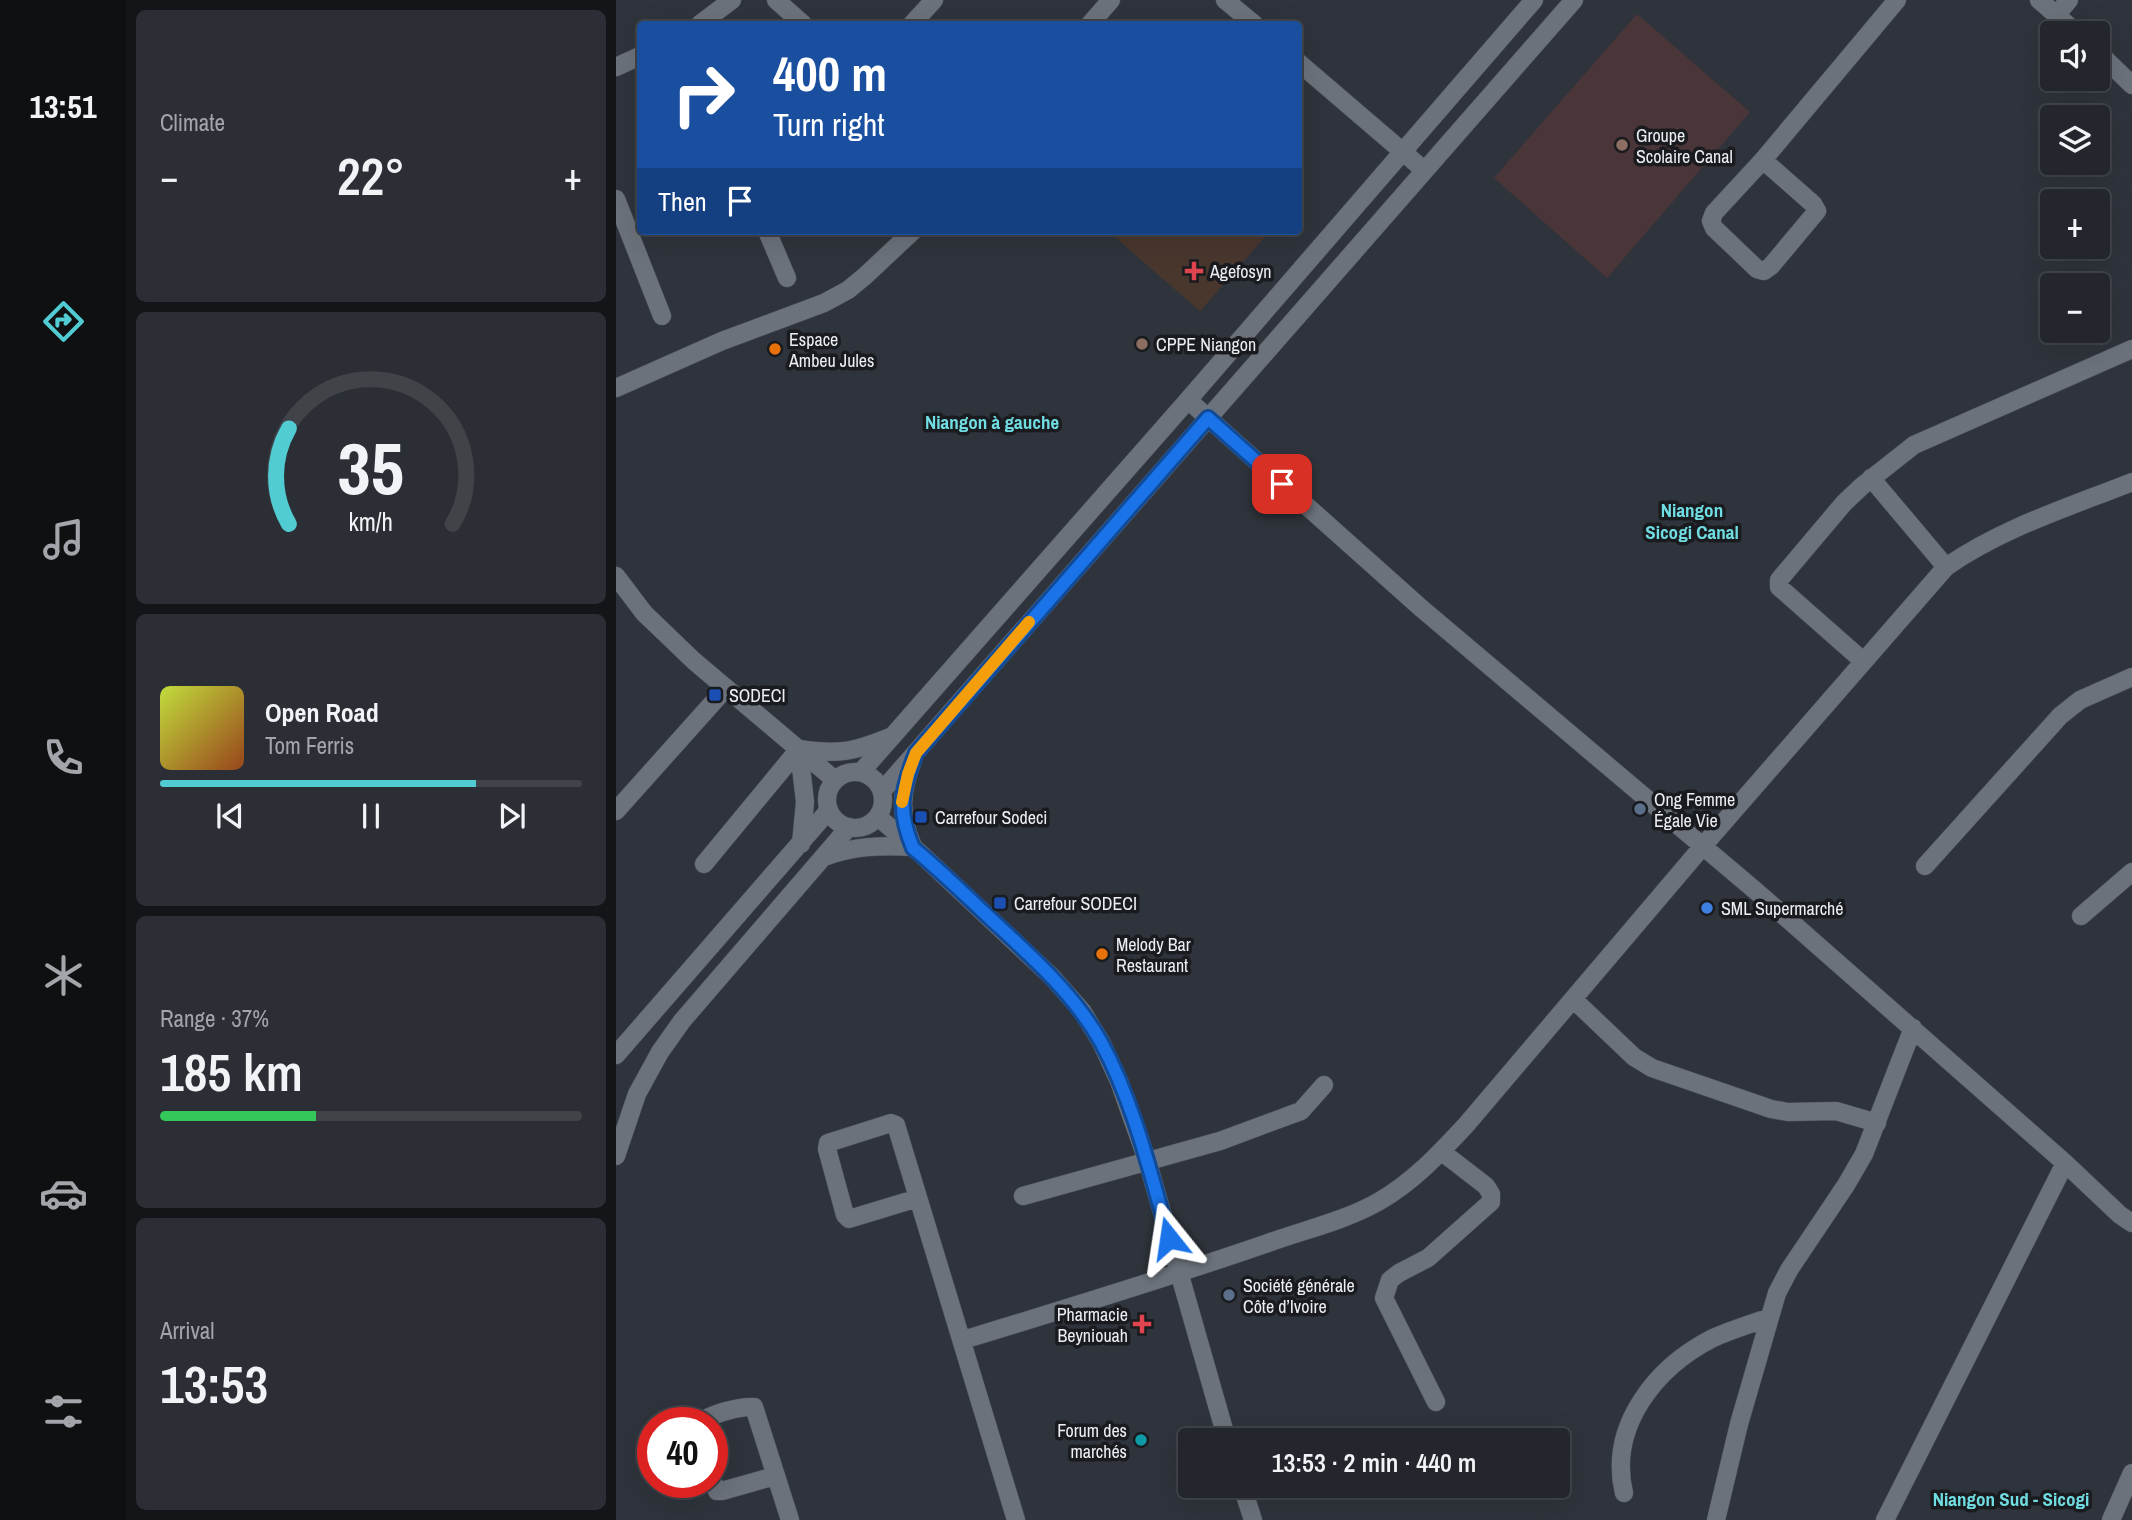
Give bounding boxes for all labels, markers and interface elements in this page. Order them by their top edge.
map controls [2040,21,2110,343]
button: sound [2040,21,2110,91]
text: 400 m [773,40,887,106]
icon: right [658,49,749,140]
text: 13:51 [29,85,97,128]
text: Turn right [773,103,885,146]
button: layers [2040,105,2110,175]
text: Climate [160,107,225,138]
place label: Groupe Scolaire Canal [1636,123,1733,169]
marker: Groupe Scolaire Canal [1614,137,1630,153]
text: 22° [337,141,405,211]
text: − [160,151,178,202]
text: + [564,151,582,202]
icon: arrive [721,182,759,220]
text: Then [658,184,707,219]
button: + [2040,189,2110,259]
place label: Agefosyn [1209,259,1272,284]
marker: Agefosyn [1184,261,1204,281]
button: − [2040,273,2110,343]
icon: directions [39,297,88,346]
place label: Espace Ambeu Jules [788,327,874,373]
place label: CPPE Niangon [1156,332,1256,357]
marker: CPPE Niangon [1134,336,1150,352]
marker: Espace Ambeu Jules [767,341,783,357]
district label: Niangon à gauche [925,409,1059,435]
text: 35 [338,419,404,517]
pin [1252,454,1312,514]
icon: arrive [1263,465,1301,503]
district label: Niangon Sicogi Canal [1645,497,1739,545]
text: km/h [349,505,393,539]
icon: music [39,515,88,564]
place label: SODECI [729,683,786,708]
marker: SODECI [707,687,723,703]
text: Open Road [265,695,379,730]
text: Tom Ferris [265,730,354,761]
icon: phone [39,733,88,782]
place label: Ong Femme Égale Vie [1654,787,1735,833]
icon: previous [211,797,249,835]
icon: pause [352,797,390,835]
icon: next [493,797,531,835]
marker: Ong Femme Égale Vie [1632,801,1648,817]
place label: Carrefour Sodeci [935,805,1047,830]
marker: Carrefour Sodeci [913,809,929,825]
place label: Carrefour SODECI [1014,891,1137,916]
marker: Carrefour SODECI [992,895,1008,911]
place label: SML Supermarché [1721,896,1844,921]
marker: SML Supermarché [1699,900,1715,916]
place label: Melody Bar Restaurant [1116,932,1191,978]
marker: Melody Bar Restaurant [1094,946,1110,962]
icon: climate [39,951,88,1000]
text: Range · 37% [160,1003,269,1034]
text: 185 km [160,1037,303,1107]
icon: car [39,1169,88,1218]
position arrow [1132,1201,1206,1275]
place label: Société générale Côte d’Ivoire [1243,1273,1355,1319]
marker: Société générale Côte d’Ivoire [1221,1287,1237,1303]
place label: Pharmacie Beyniouah [1057,1302,1128,1348]
text: Arrival [160,1315,215,1346]
marker: Pharmacie Beyniouah [1134,1316,1150,1332]
text: 13:53 [160,1349,268,1419]
icon: filters [39,1387,88,1436]
speed limit sign: 40 [637,1407,728,1498]
place label: Forum des marchés [1057,1418,1127,1464]
marker: Forum des marchés [1133,1432,1149,1448]
text: 13:53 · 2 min · 440 m [1272,1445,1476,1480]
district label: Niangon Sud - Sicogi [1933,1486,2089,1512]

